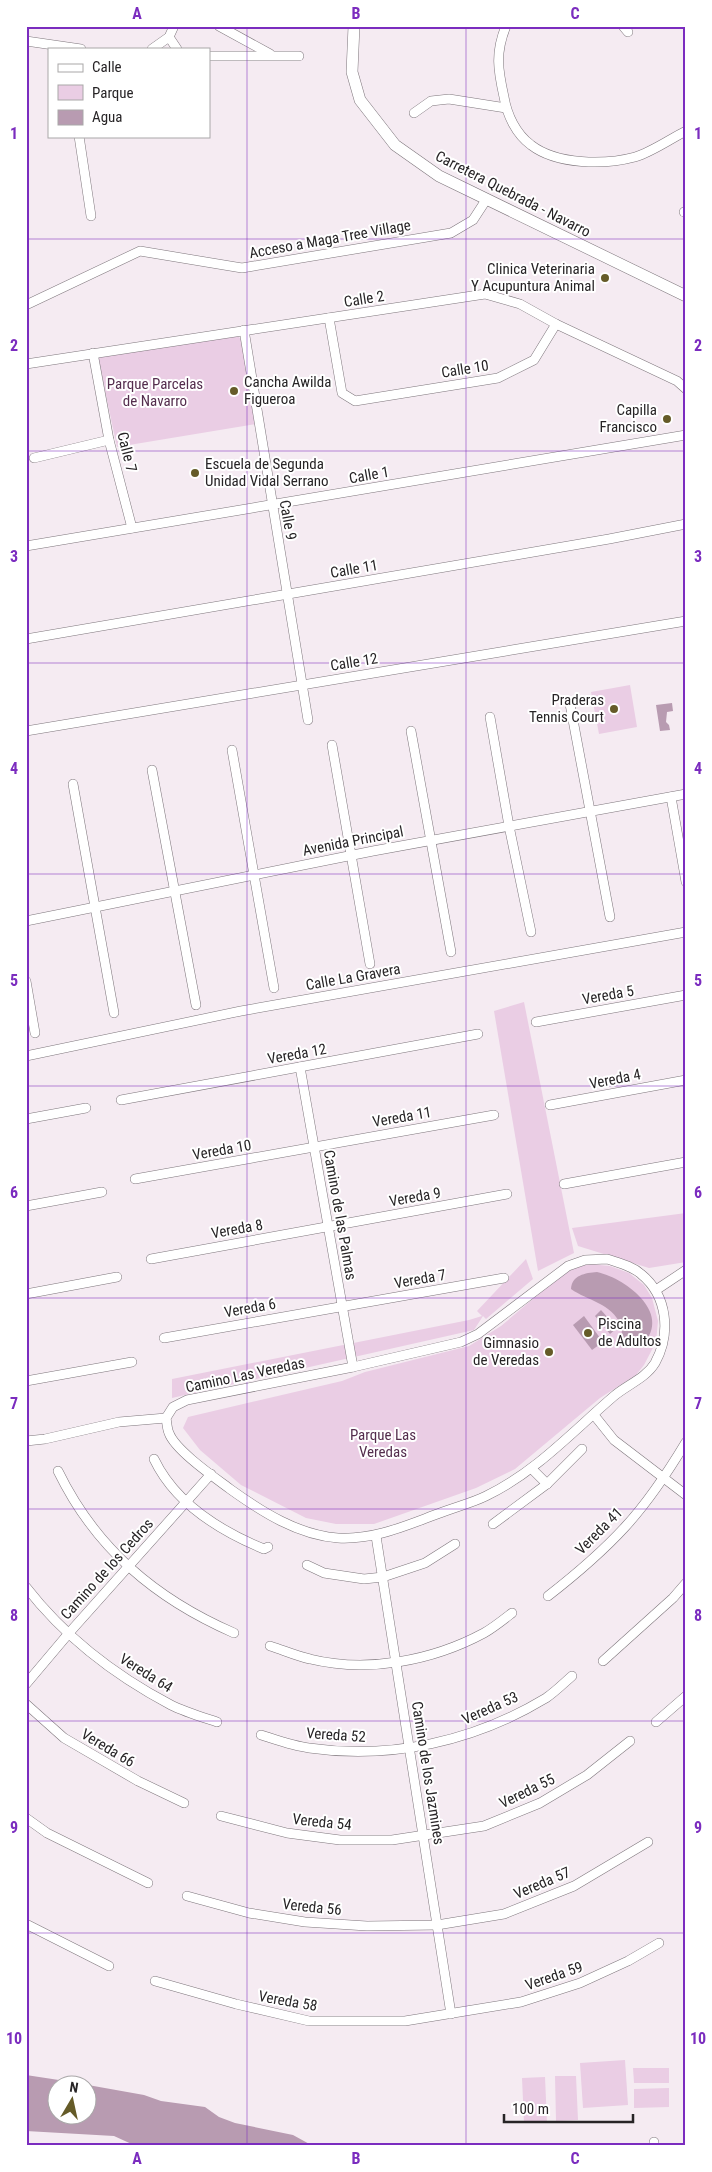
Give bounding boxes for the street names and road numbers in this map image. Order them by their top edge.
street label: Carretera Quebrada - Navarro [432,147,594,241]
street label: Acceso a Maga Tree Village [248,216,412,262]
street label: Calle 2 [343,287,385,311]
street label: Calle 10 [440,356,490,382]
street label: Calle 7 [113,430,141,474]
street label: Calle 1 [348,463,390,487]
street label: Calle 9 [276,499,300,541]
street label: Calle 11 [329,556,379,582]
street label: Calle 12 [329,649,379,675]
street label: Avenida Principal [301,822,405,860]
street label: Calle La Gravera [304,960,402,994]
street label: Vereda 5 [581,982,635,1008]
street label: Vereda 12 [266,1040,328,1068]
street label: Vereda 4 [588,1065,642,1093]
street label: Vereda 11 [371,1103,433,1131]
street label: Vereda 10 [191,1136,253,1164]
street label: Camino de las Palmas [320,1149,360,1282]
street label: Vereda 9 [388,1184,442,1210]
street label: Vereda 8 [210,1216,264,1242]
street label: Vereda 7 [393,1266,447,1292]
street label: Vereda 6 [223,1295,277,1321]
street label: Camino Las Veredas [184,1354,306,1396]
street label: Vereda 41 [572,1504,626,1558]
street label: Camino de los Cedros [57,1515,157,1623]
street label: Vereda 64 [116,1650,176,1696]
street label: Vereda 53 [459,1688,521,1728]
street label: Camino de los Jazmines [408,1700,448,1846]
street label: Vereda 52 [306,1724,366,1746]
street label: Vereda 66 [78,1725,138,1771]
street label: Vereda 55 [496,1770,558,1812]
street label: Vereda 54 [291,1810,353,1834]
street label: Vereda 57 [511,1863,573,1903]
street label: Vereda 56 [281,1895,343,1919]
street label: Vereda 59 [523,1958,585,1994]
street label: Vereda 58 [257,1987,319,2015]

